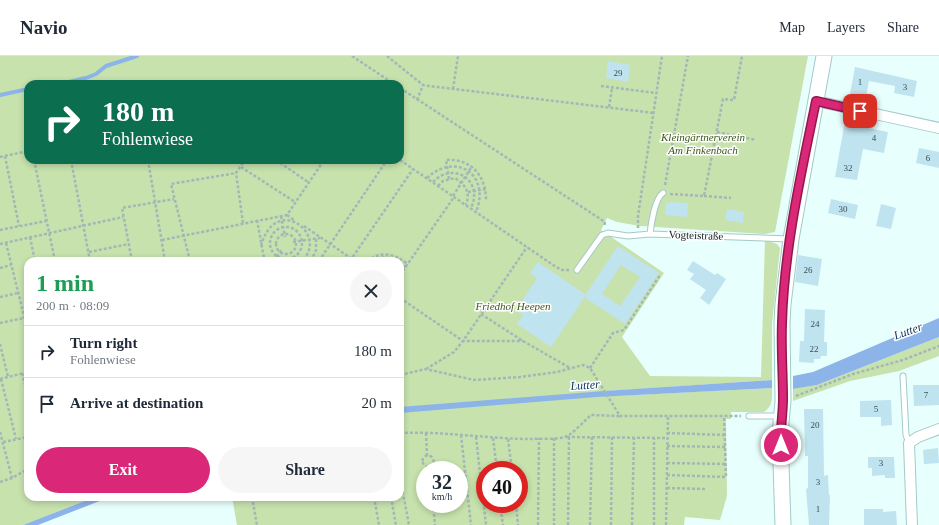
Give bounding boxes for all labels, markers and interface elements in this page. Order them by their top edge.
text: Navio [20,17,68,38]
text: Map [779,20,805,35]
text: Layers [827,20,865,35]
text: Share [887,20,919,35]
house number: 29 [614,68,623,78]
house number: 1 [858,77,862,87]
house number: 3 [903,82,908,92]
pin [843,94,877,128]
icon: right [36,96,88,148]
text: 180 m [102,96,174,127]
icon: arrive [849,100,871,122]
text: Fohlenwiese [102,129,193,149]
park label: Kleingärtnerverein Am Finkenbach [660,131,745,156]
house number: 4 [872,133,877,143]
house number: 6 [926,153,931,163]
house number: 32 [844,163,853,173]
house number: 30 [839,204,848,214]
street label: Vogteistraße [668,228,724,242]
house number: 26 [804,265,813,275]
text: 1 min [36,270,94,296]
button: close [350,270,392,312]
text: 200 m · 08:09 [36,298,109,313]
park label: Friedhof Heepen [475,300,551,312]
house number: 24 [811,319,820,329]
water label: Lutter [891,319,924,343]
text: Turn right [70,335,137,351]
icon: right [36,341,58,363]
text: 180 m [354,343,392,359]
house number: 22 [810,344,819,354]
text: Fohlenwiese [70,352,136,367]
water label: Lutter [569,377,600,393]
house number: 7 [924,390,929,400]
icon: arrive [36,393,58,415]
text: Arrive at destination [70,395,203,411]
text: 20 m [362,395,392,411]
house number: 5 [874,404,879,414]
house number: 20 [811,420,820,430]
position arrow [760,424,802,466]
button: Exit [36,447,210,493]
button: Share [218,447,392,493]
house number: 3 [879,458,884,468]
speed limit sign: 40 [476,461,528,513]
text: 32 [432,471,452,493]
house number: 3 [816,477,821,487]
text: km/h [432,491,452,502]
house number: 1 [816,504,820,514]

